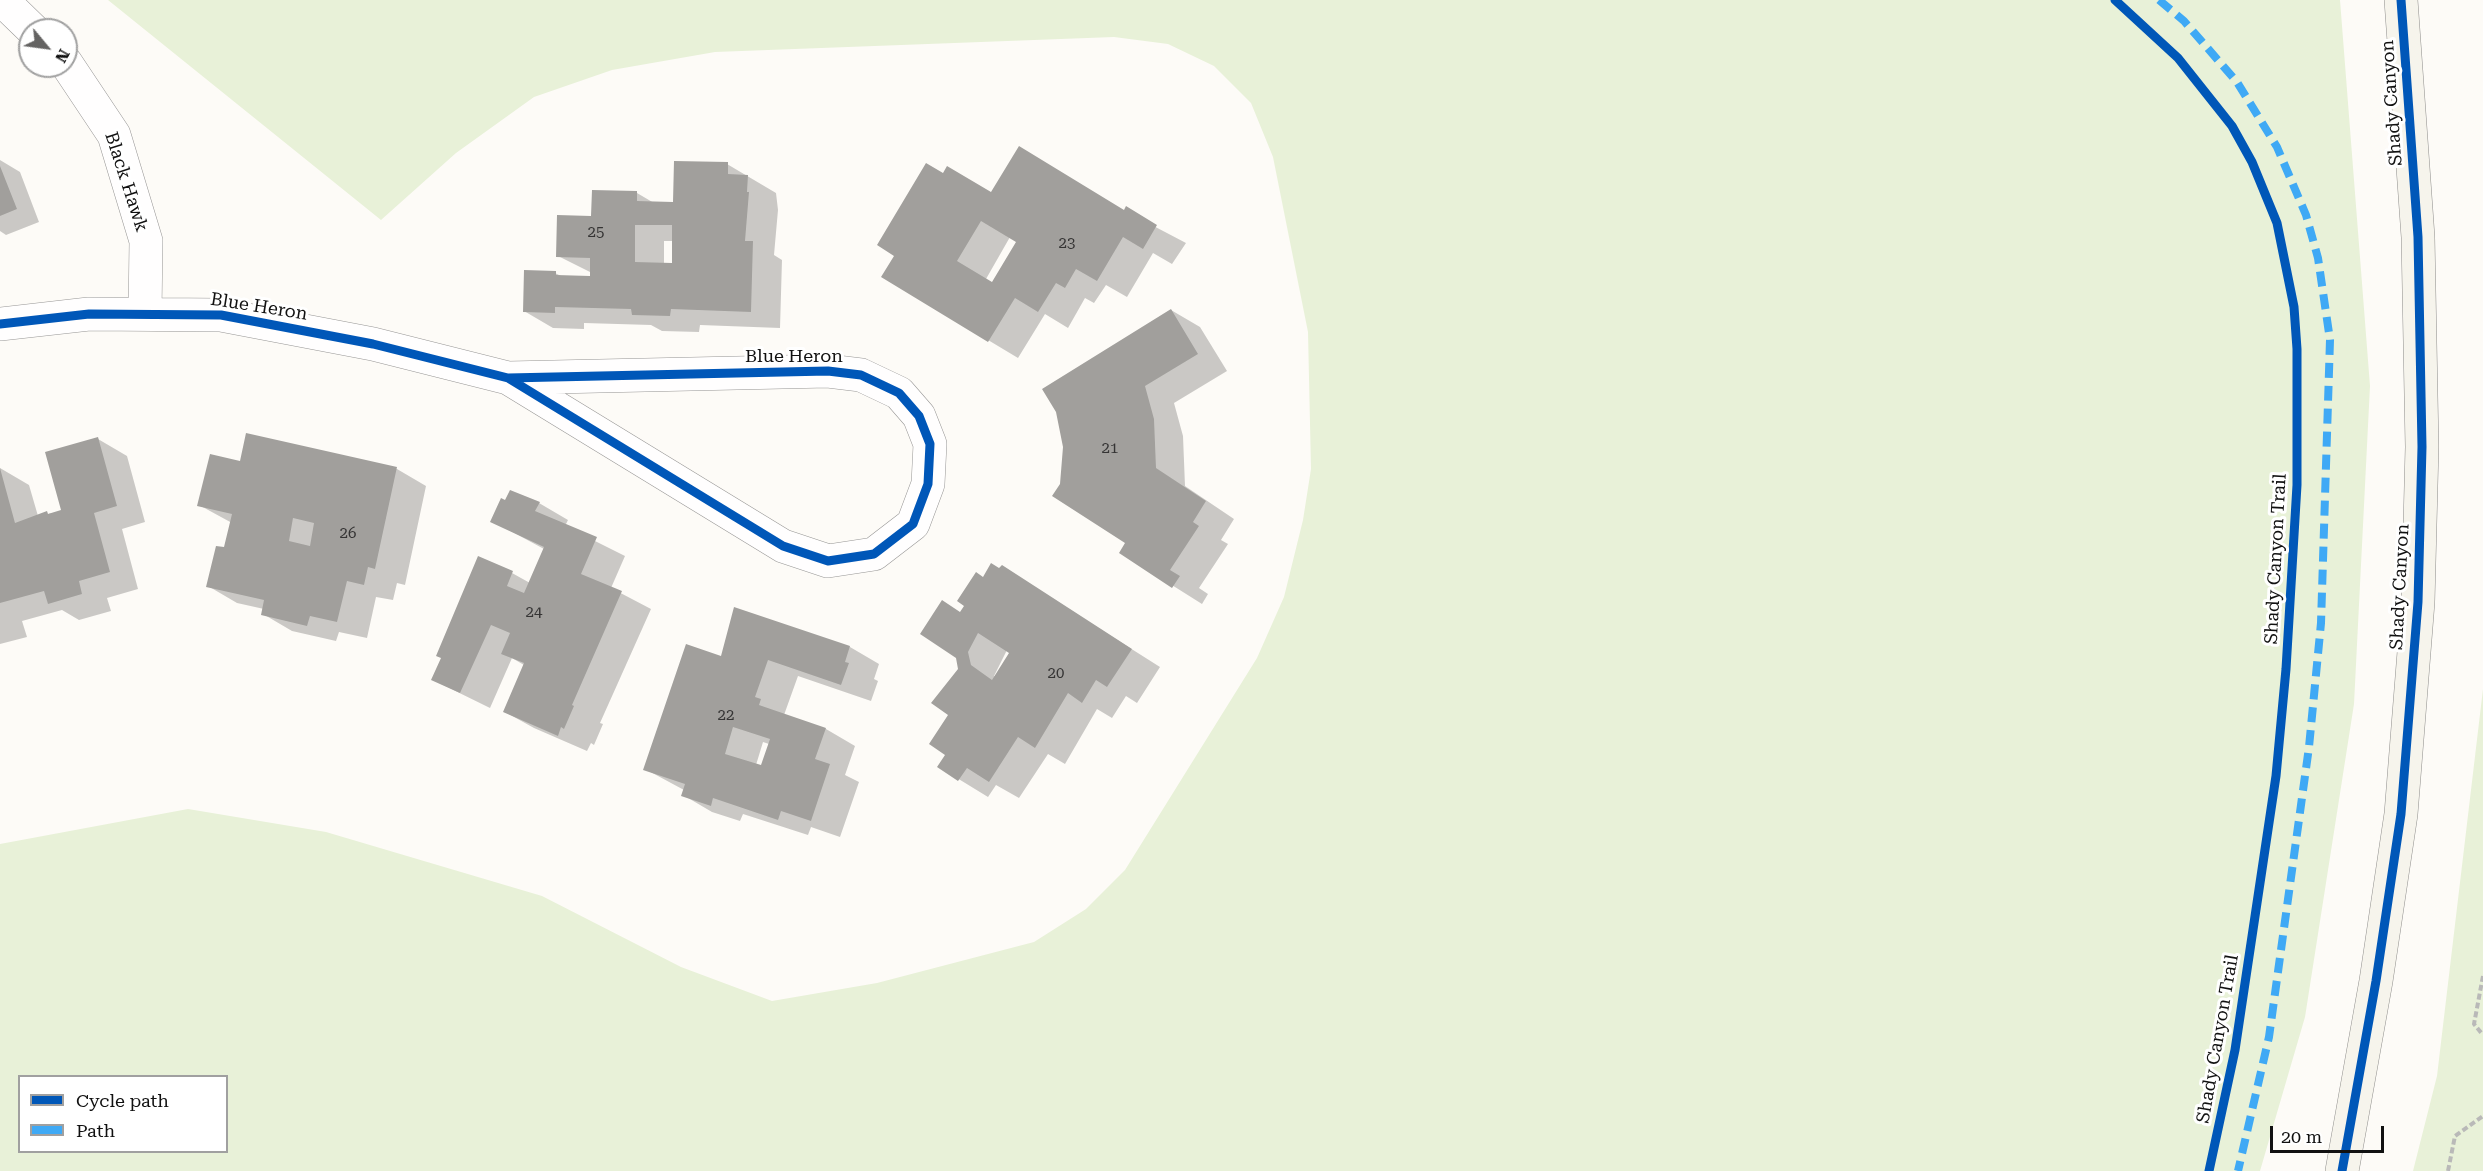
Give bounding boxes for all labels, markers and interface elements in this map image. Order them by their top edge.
north arrow [18,18,78,78]
street label: Shady Canyon [2377,39,2407,167]
text: N [51,46,74,66]
street label: Black Hawk [100,129,152,235]
house number: 25 [588,224,604,242]
house number: 23 [1059,235,1075,253]
street label: Blue Heron [209,289,309,325]
street label: Blue Heron [745,346,843,368]
house number: 21 [1102,440,1118,458]
street label: Shady Canyon Trail [2261,473,2291,645]
street label: Shady Canyon [2386,523,2414,651]
house number: 26 [340,525,356,543]
house number: 24 [526,604,542,622]
house number: 20 [1048,665,1064,683]
house number: 22 [718,707,734,725]
street label: Shady Canyon Trail [2193,953,2243,1125]
legend [18,1075,228,1153]
text: Cycle path [76,1090,169,1111]
scale bar [2273,1114,2387,1152]
text: Path [76,1120,115,1141]
text: 20 m [2281,1126,2322,1147]

